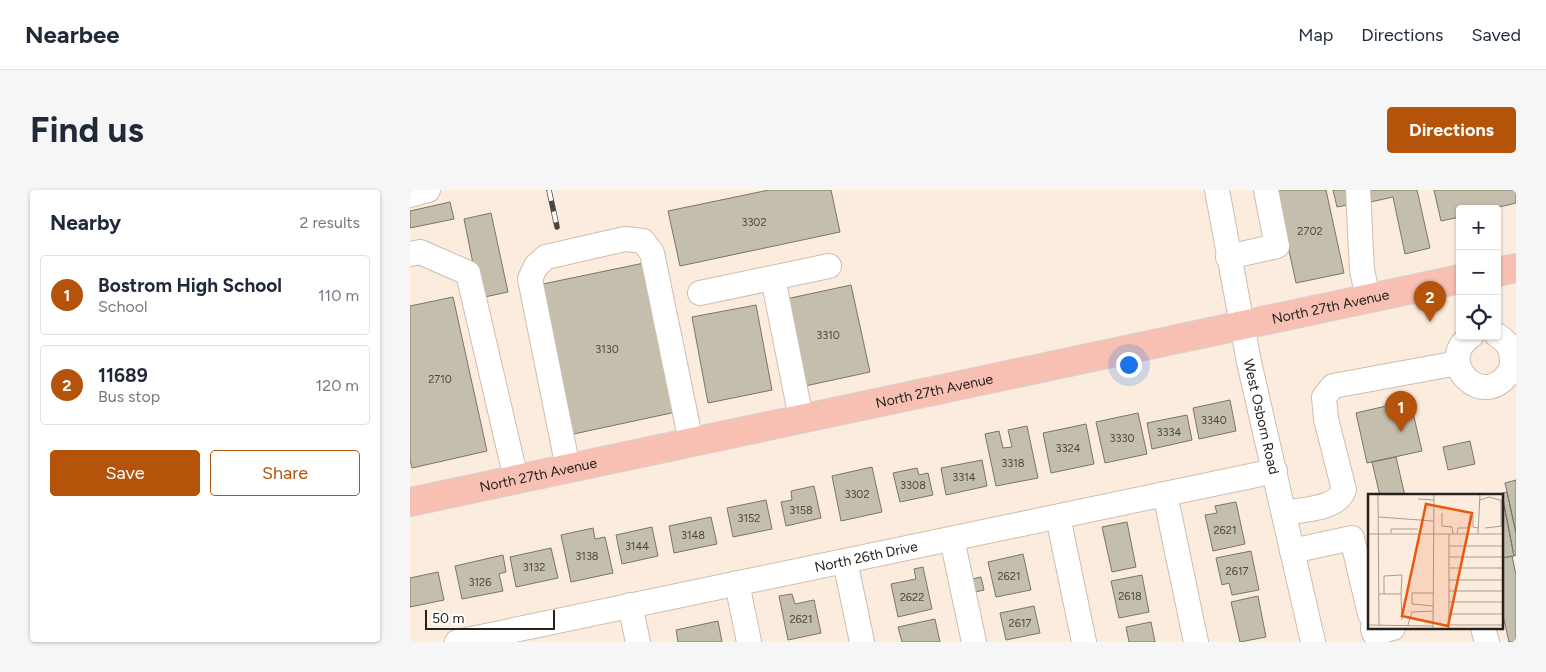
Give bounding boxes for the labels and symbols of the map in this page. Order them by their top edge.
house number: 3302 [741,216,767,229]
house number: 2702 [1297,225,1323,238]
pin: 2 [1414,281,1446,322]
street label: North 27th Avenue [1270,286,1391,327]
house number: 3310 [816,329,840,342]
house number: 3130 [595,343,619,356]
your location [1116,352,1142,378]
street label: West Osborn Road [1240,357,1283,476]
street label: North 27th Avenue [874,370,995,411]
house number: 2710 [428,373,452,386]
pin: 1 [1385,391,1417,432]
house number: 3340 [1201,414,1227,427]
house number: 3334 [1157,426,1182,439]
house number: 3330 [1109,432,1135,445]
house number: 3324 [1056,442,1081,455]
street label: North 27th Avenue [478,454,599,496]
house number: 3318 [1001,457,1025,470]
house number: 3314 [952,471,976,484]
house number: 3308 [900,479,926,492]
house number: 3302 [844,488,870,501]
inset map [1368,494,1504,630]
house number: 3158 [789,504,813,517]
house number: 3152 [737,512,761,525]
house number: 2621 [1213,524,1237,537]
house number: 3148 [681,529,705,542]
street label: North 26th Drive [813,537,920,576]
house number: 3144 [625,540,649,553]
house number: 3138 [575,550,599,563]
house number: 3132 [523,561,545,574]
house number: 2617 [1226,565,1249,578]
house number: 2621 [997,570,1021,583]
house number: 3126 [469,576,491,589]
house number: 2618 [1118,590,1142,603]
house number: 2622 [900,591,924,604]
scale bar [425,607,555,630]
house number: 2621 [789,613,813,626]
house number: 2617 [1009,617,1032,630]

